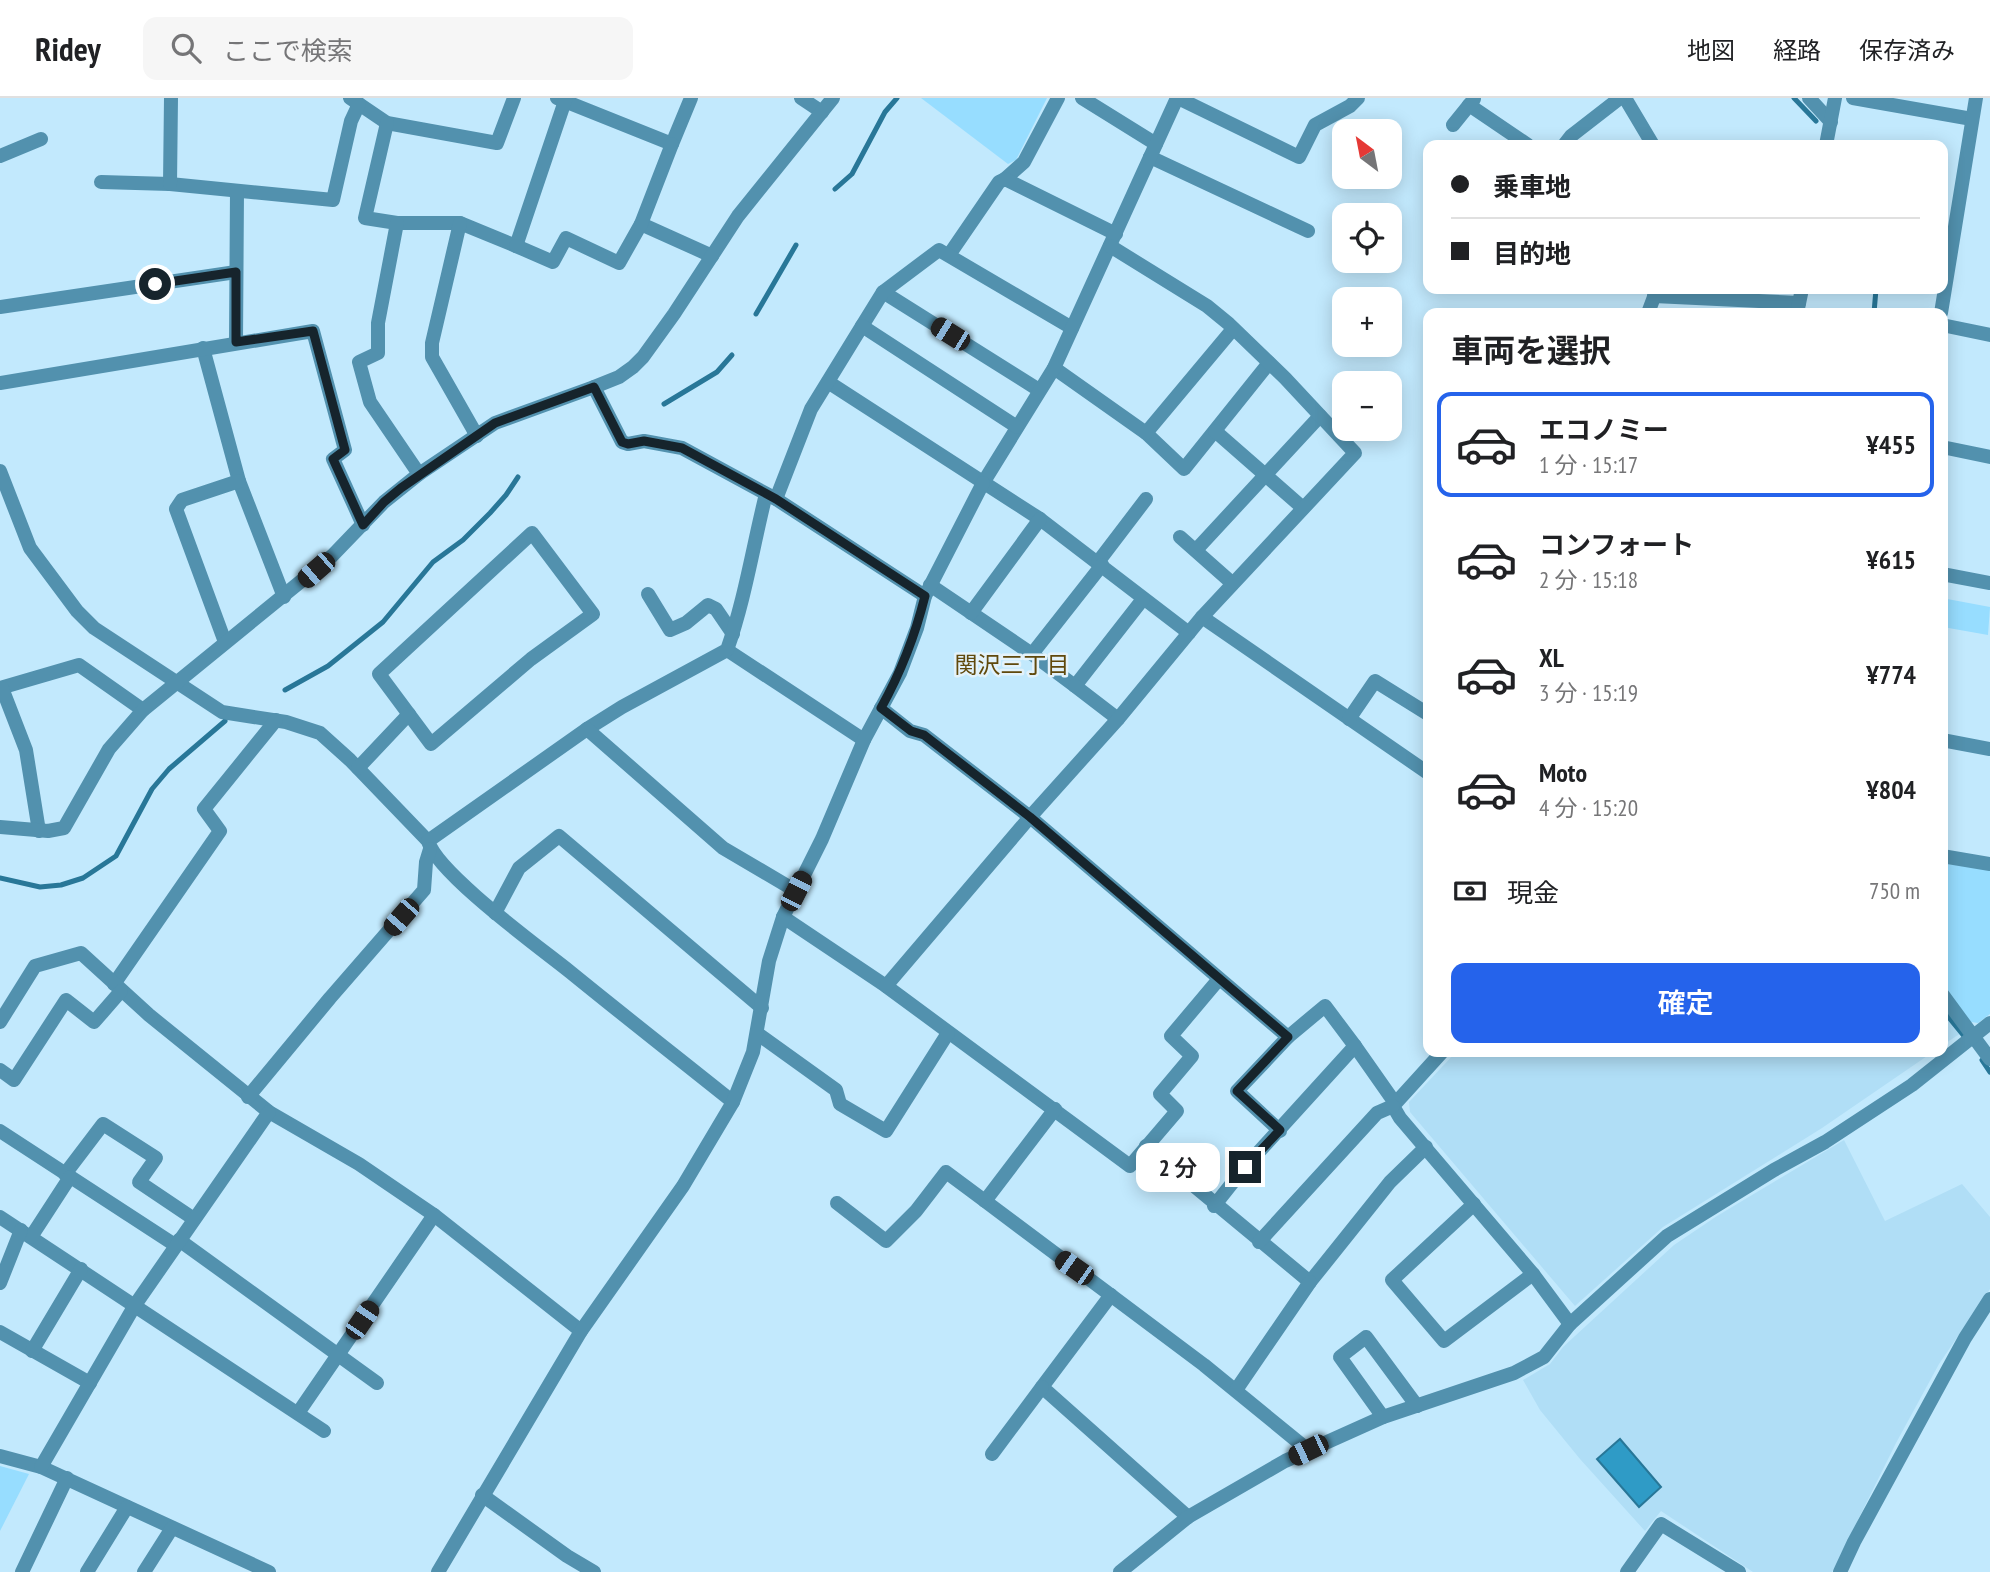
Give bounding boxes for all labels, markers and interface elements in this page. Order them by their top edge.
search box [143,17,633,80]
text: Ridey [35,27,101,70]
icon: search [167,29,205,67]
text: ここで検索 [223,34,353,67]
text: 地図 [1687,35,1735,66]
text: 経路 [1773,35,1821,66]
text: 保存済み [1859,35,1955,66]
north arrow [1332,119,1402,189]
map controls [1332,119,1402,441]
text: 乗車地 [1493,170,1571,203]
button: locate [1332,203,1402,273]
text: 目的地 [1493,237,1571,270]
route start [139,268,171,300]
button: + [1332,287,1402,357]
car [927,314,974,354]
text: 車両を選択 [1451,329,1611,371]
button: − [1332,371,1402,441]
icon: car [1455,413,1518,476]
text: エコノミー [1539,413,1669,446]
text: ¥455 [1866,428,1916,461]
text: 1 分 · 15:17 [1539,450,1638,479]
icon: car [1455,528,1518,591]
text: コンフォート [1539,528,1694,561]
text: ¥615 [1866,543,1916,576]
car [294,548,339,592]
text: 2 分 · 15:18 [1539,565,1638,594]
text: XL [1539,641,1564,674]
icon: car [1455,643,1518,706]
district label: 関沢三丁目 [955,650,1070,679]
text: ¥774 [1866,658,1916,691]
text: 3 分 · 15:19 [1539,678,1638,707]
text: Moto [1539,756,1587,789]
icon: car [1455,758,1518,821]
text: ¥804 [1866,773,1916,806]
text: 4 分 · 15:20 [1539,793,1638,822]
car [778,868,815,914]
icon: cash [1451,872,1489,910]
text: 現金 [1507,876,1559,909]
text: 750 m [1869,876,1920,905]
car [380,894,423,940]
button: 確定 [1451,963,1920,1043]
callout: 2 分 [1136,1142,1220,1192]
route end [1229,1151,1261,1183]
text: 2 分 [1159,1153,1197,1182]
car [1051,1247,1098,1289]
car [342,1297,383,1343]
car [1285,1431,1332,1469]

